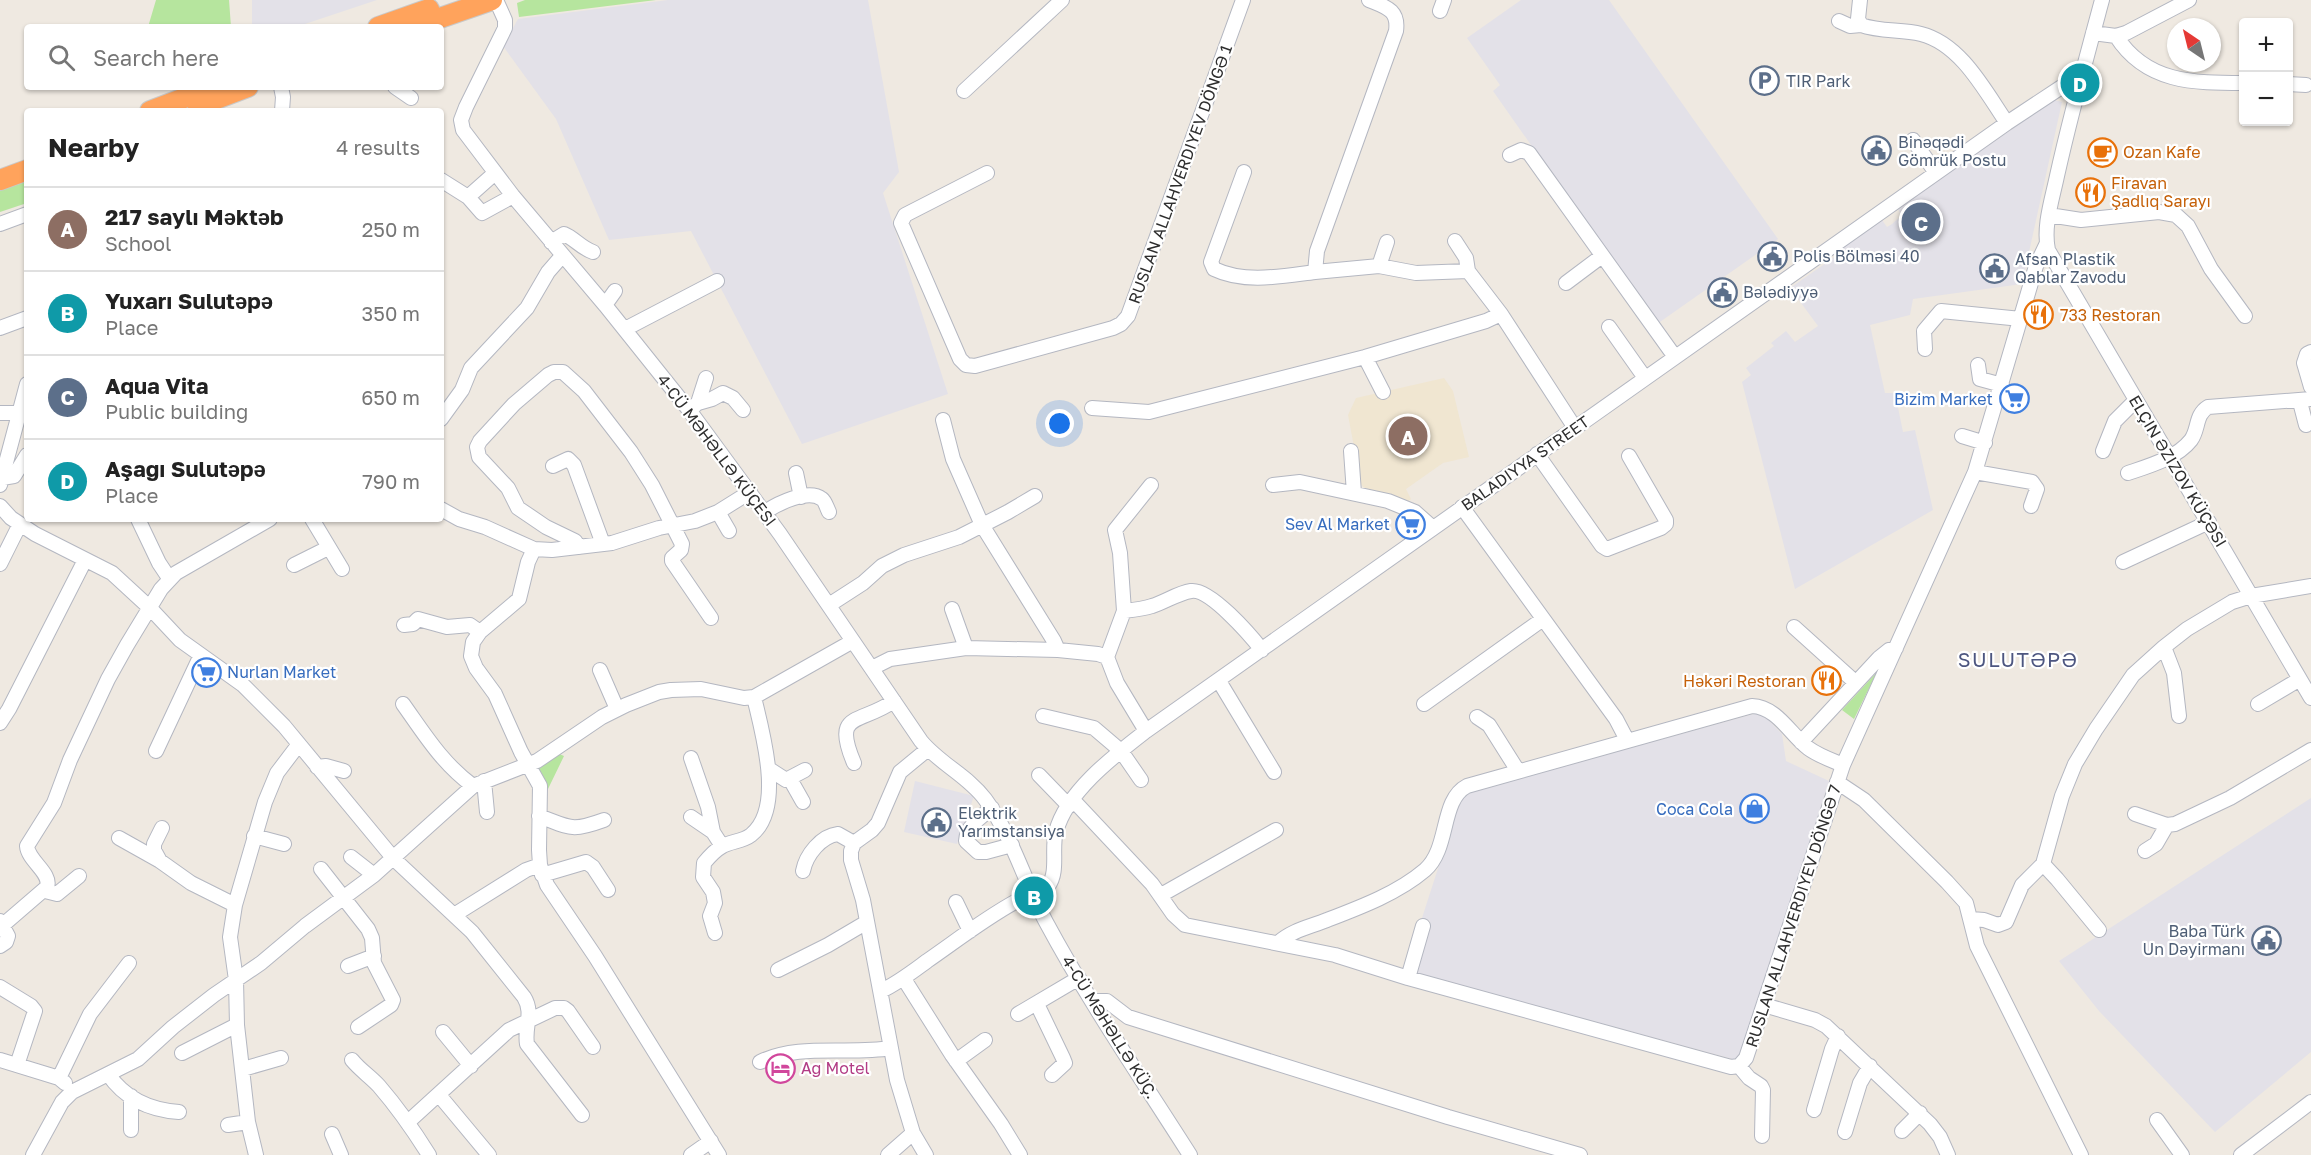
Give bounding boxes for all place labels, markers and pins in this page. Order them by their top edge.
pin: D [2060,60,2100,106]
parking icon: TIR Park [1749,65,1781,97]
place label: TIR Park [1786,71,1850,91]
place label: Binəqədi Gömrük Postu [1898,132,2006,170]
public building icon: Binəqədi Gömrük Postu [1861,135,1893,167]
cafe icon: Ozan Kafe [2086,136,2118,168]
place label: Ozan Kafe [2123,142,2201,162]
place label: Firavan Şadlıq Sarayı [2111,173,2211,211]
restaurant icon: Firavan Şadlıq Sarayı [2074,176,2106,208]
pin: C [1902,200,1940,244]
public building icon: Polis Bölməsi 40 [1756,240,1788,272]
place label: Polis Bölməsi 40 [1793,246,1920,266]
place label: Afsan Plastik Qablar Zavodu [2015,249,2126,287]
public building icon: Afsan Plastik Qablar Zavodu [1978,252,2010,284]
public building icon: Bələdiyyə [1706,276,1738,308]
place label: Bələdiyyə [1743,282,1818,302]
restaurant icon: 733 Restoran [2023,299,2055,331]
place label: 733 Restoran [2060,305,2161,325]
supermarket icon: Bizim Market [1998,383,2030,415]
place label: Bizim Market [1894,389,1993,409]
pin: A [1388,414,1428,458]
supermarket icon: Sev Al Market [1395,508,1427,540]
place label: Sev Al Market [1285,514,1390,534]
supermarket icon: Nurlan Market [190,656,222,688]
place label: Nurlan Market [227,662,337,682]
restaurant icon: Həkəri Restoran [1811,665,1843,697]
place label: Həkəri Restoran [1683,671,1806,691]
shop icon: Coca Cola [1738,793,1770,825]
place label: Coca Cola [1656,799,1733,819]
place label: Elektrik Yarımstansiya [958,803,1065,841]
public building icon: Elektrik Yarımstansiya [921,806,953,838]
pin: B [1014,874,1054,918]
place label: Baba Türk Un Dəyirmanı [2143,921,2245,959]
public building icon: Baba Türk Un Dəyirmanı [2250,924,2282,956]
hotel icon: Ağ Motel [764,1052,796,1084]
place label: Ağ Motel [801,1058,870,1078]

